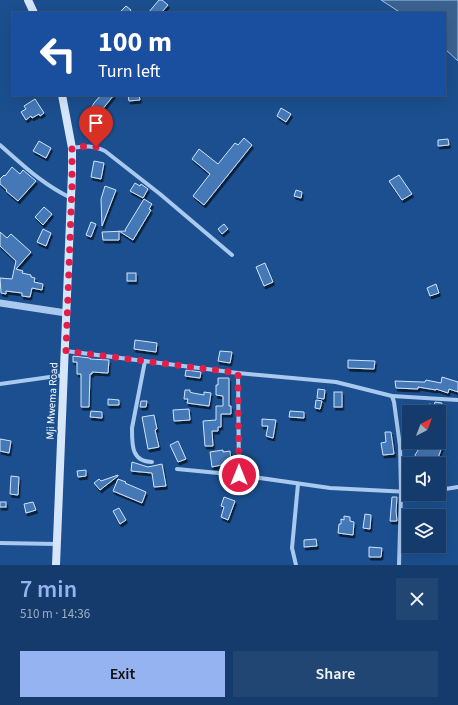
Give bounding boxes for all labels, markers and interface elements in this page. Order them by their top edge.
text: 100 m [98,22,172,62]
icon: left [32,28,84,80]
text: Turn left [98,59,160,84]
pin [79,106,113,147]
icon: arrive [85,112,107,134]
street label: Mji Mwema Road [42,362,62,440]
north arrow [402,405,446,449]
map controls [402,405,446,553]
position arrow [218,454,260,496]
button: sound [402,457,446,501]
button: layers [402,509,446,553]
text: 7 min [20,572,77,607]
button: close [396,578,438,620]
text: 510 m · 14:36 [20,605,90,623]
button: Exit [20,651,225,697]
button: Share [233,651,438,697]

